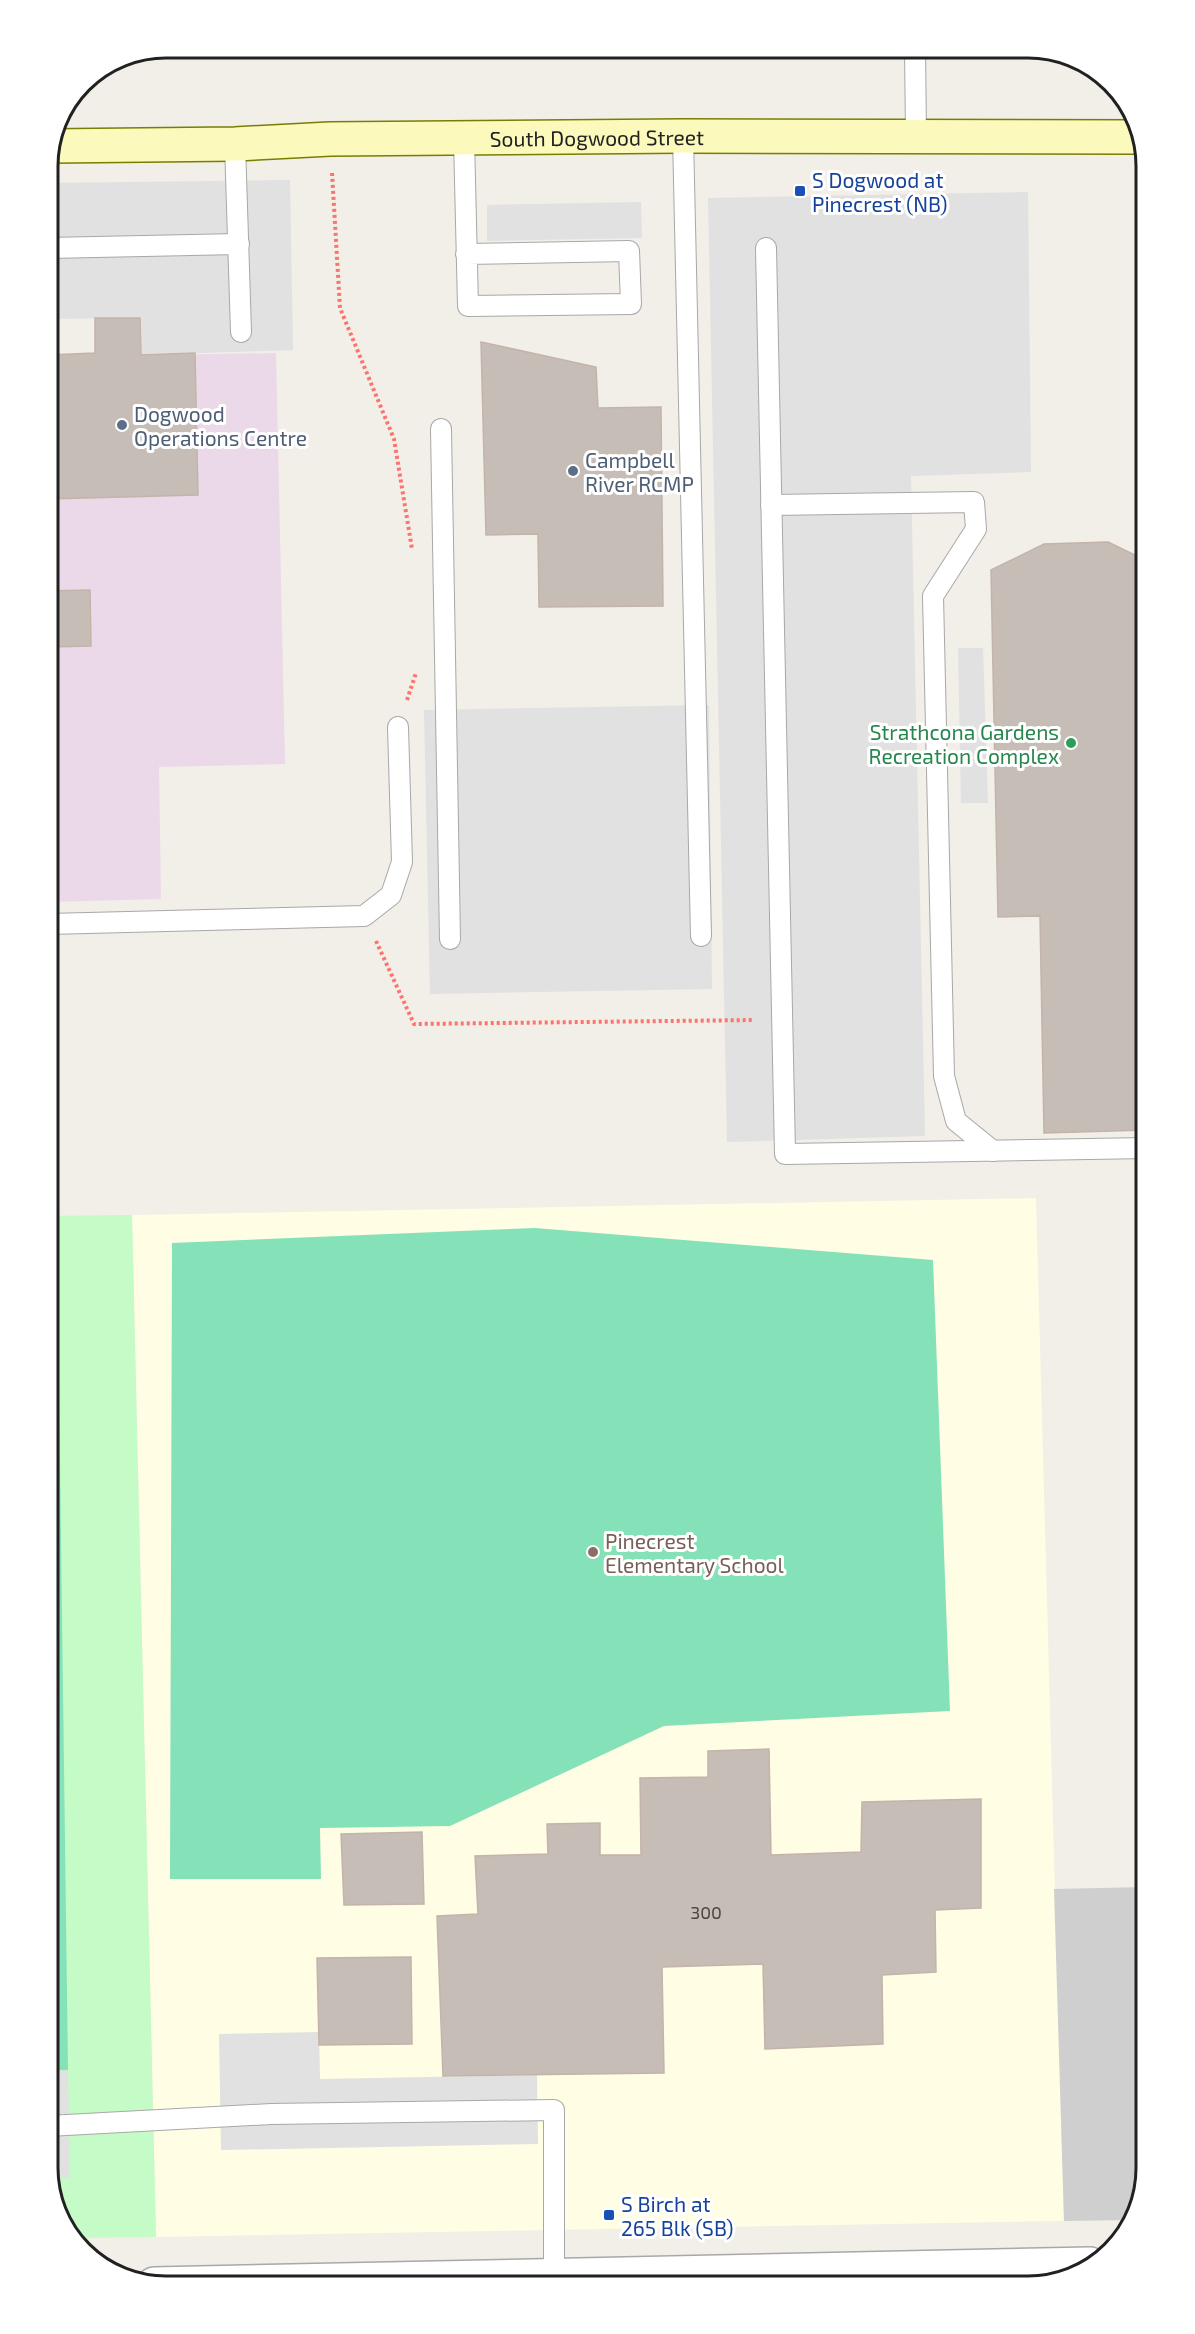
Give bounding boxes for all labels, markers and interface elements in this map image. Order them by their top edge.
street label: South Dogwood Street [490,123,704,150]
place label: S Dogwood at Pinecrest (NB) [812,167,948,216]
marker: S Dogwood at Pinecrest (NB) [793,184,807,198]
place label: Dogwood Operations Centre [134,401,307,450]
marker: Dogwood Operations Centre [115,418,129,432]
place label: Campbell River RCMP [585,447,694,496]
marker: Campbell River RCMP [566,464,580,478]
place label: Strathcona Gardens Recreation Complex [869,719,1059,768]
marker: Strathcona Gardens Recreation Complex [1064,736,1078,750]
place label: Pinecrest Elementary School [605,1528,785,1577]
marker: Pinecrest Elementary School [586,1545,600,1559]
house number: 300 [690,1901,722,1923]
place label: S Birch at 265 Blk (SB) [621,2191,734,2240]
marker: S Birch at 265 Blk (SB) [602,2208,616,2222]

